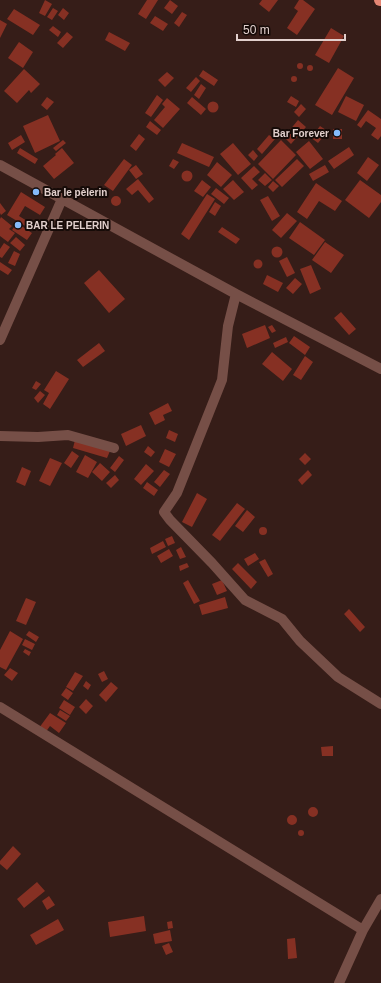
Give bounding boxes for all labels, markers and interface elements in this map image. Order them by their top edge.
scale bar [237,16,345,42]
text: 50 m [243,23,270,37]
place label: Bar Forever [273,128,329,139]
marker: Bar Forever [332,128,342,138]
marker: Bar le pèlerin [31,187,41,197]
place label: Bar le pèlerin [44,187,107,198]
marker: BAR LE PELERIN [13,220,23,230]
place label: BAR LE PELERIN [26,220,109,231]

